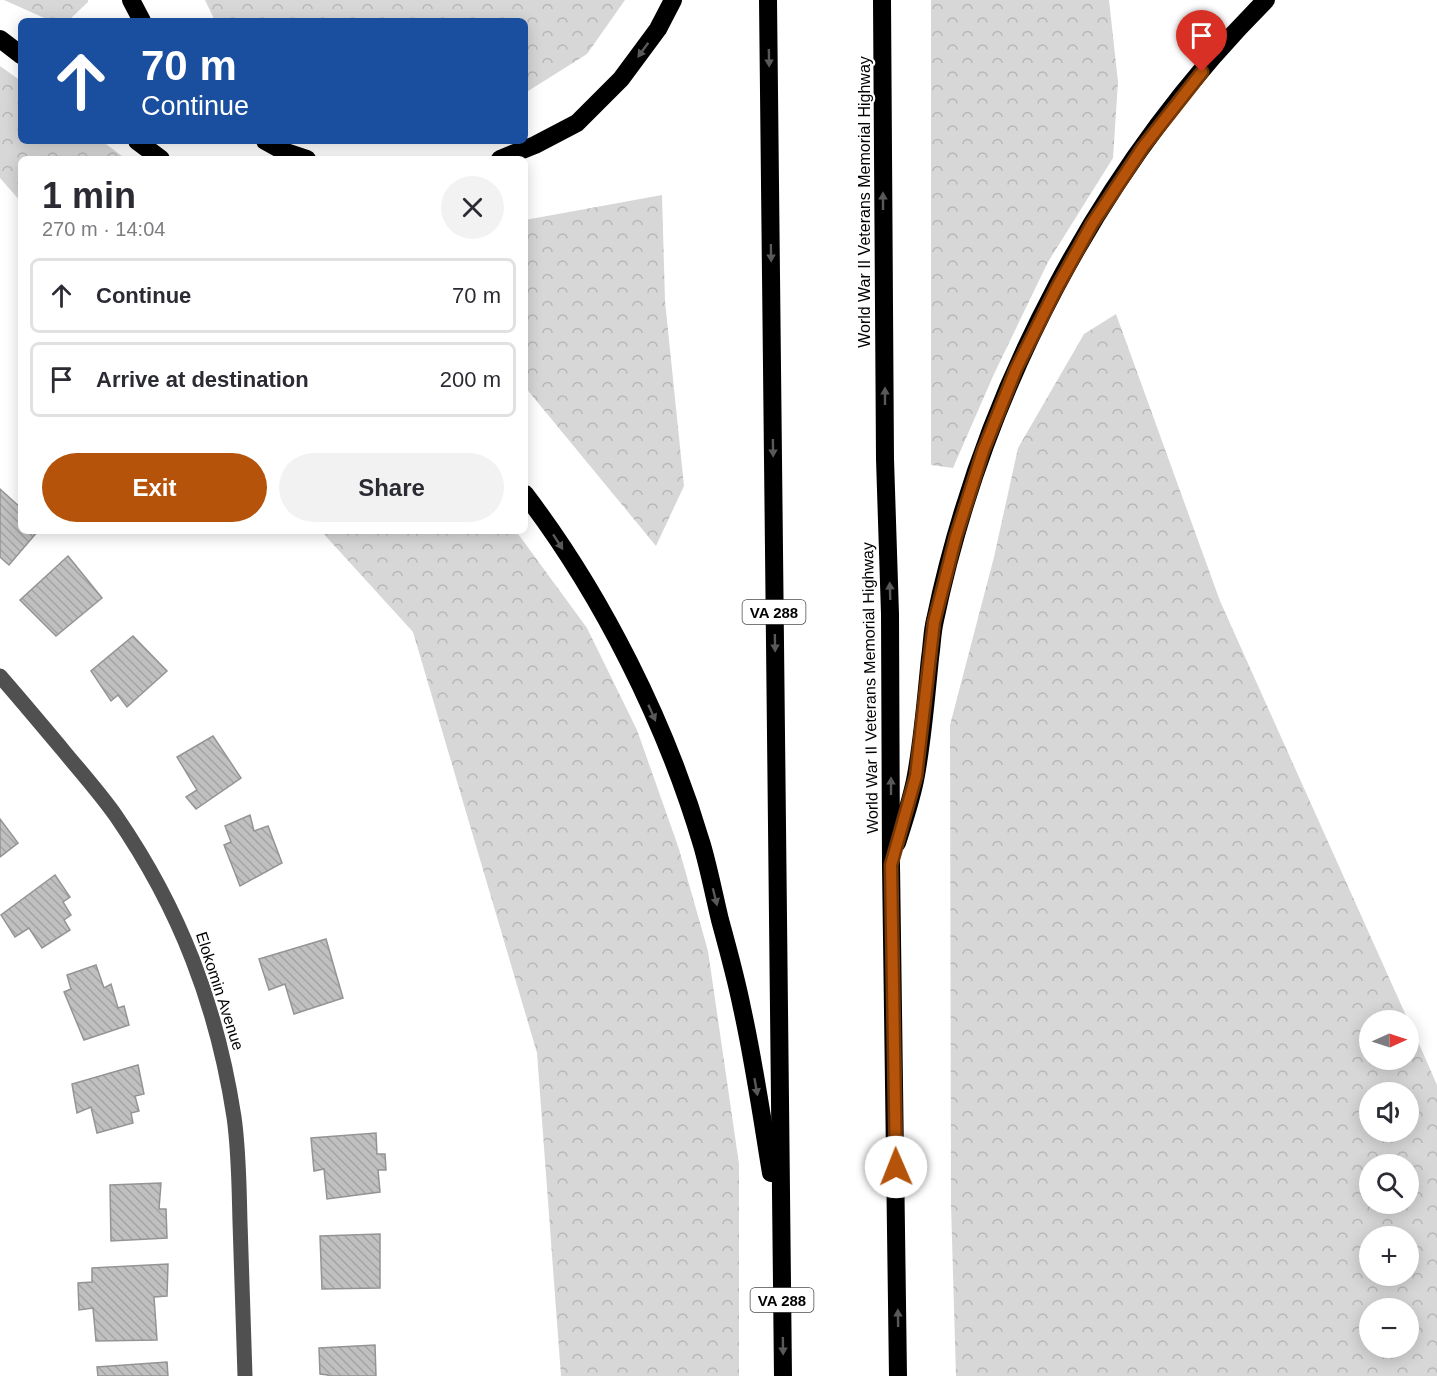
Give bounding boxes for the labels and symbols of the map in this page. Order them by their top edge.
pin [1176,10,1227,72]
one-way arrow [637,41,649,57]
one-way arrow [764,49,774,68]
street label: World War II Veterans Memorial Highway [856,56,873,348]
one-way arrow [879,191,888,210]
one-way arrow [766,244,776,263]
one-way arrow [880,386,890,405]
one-way arrow [768,439,778,458]
one-way arrow [553,534,564,550]
street label: World War II Veterans Memorial Highway [859,542,881,834]
one-way arrow [885,581,894,600]
road number: VA 288 [742,600,806,624]
one-way arrow [770,634,780,653]
one-way arrow [648,704,657,721]
one-way arrow [886,776,896,795]
one-way arrow [710,888,720,906]
street label: Elokomin Avenue [193,930,247,1052]
north arrow [1359,1010,1419,1070]
one-way arrow [752,1078,761,1097]
position arrow [864,1135,928,1199]
road number: VA 288 [750,1288,814,1312]
one-way arrow [893,1308,903,1327]
one-way arrow [778,1336,787,1355]

